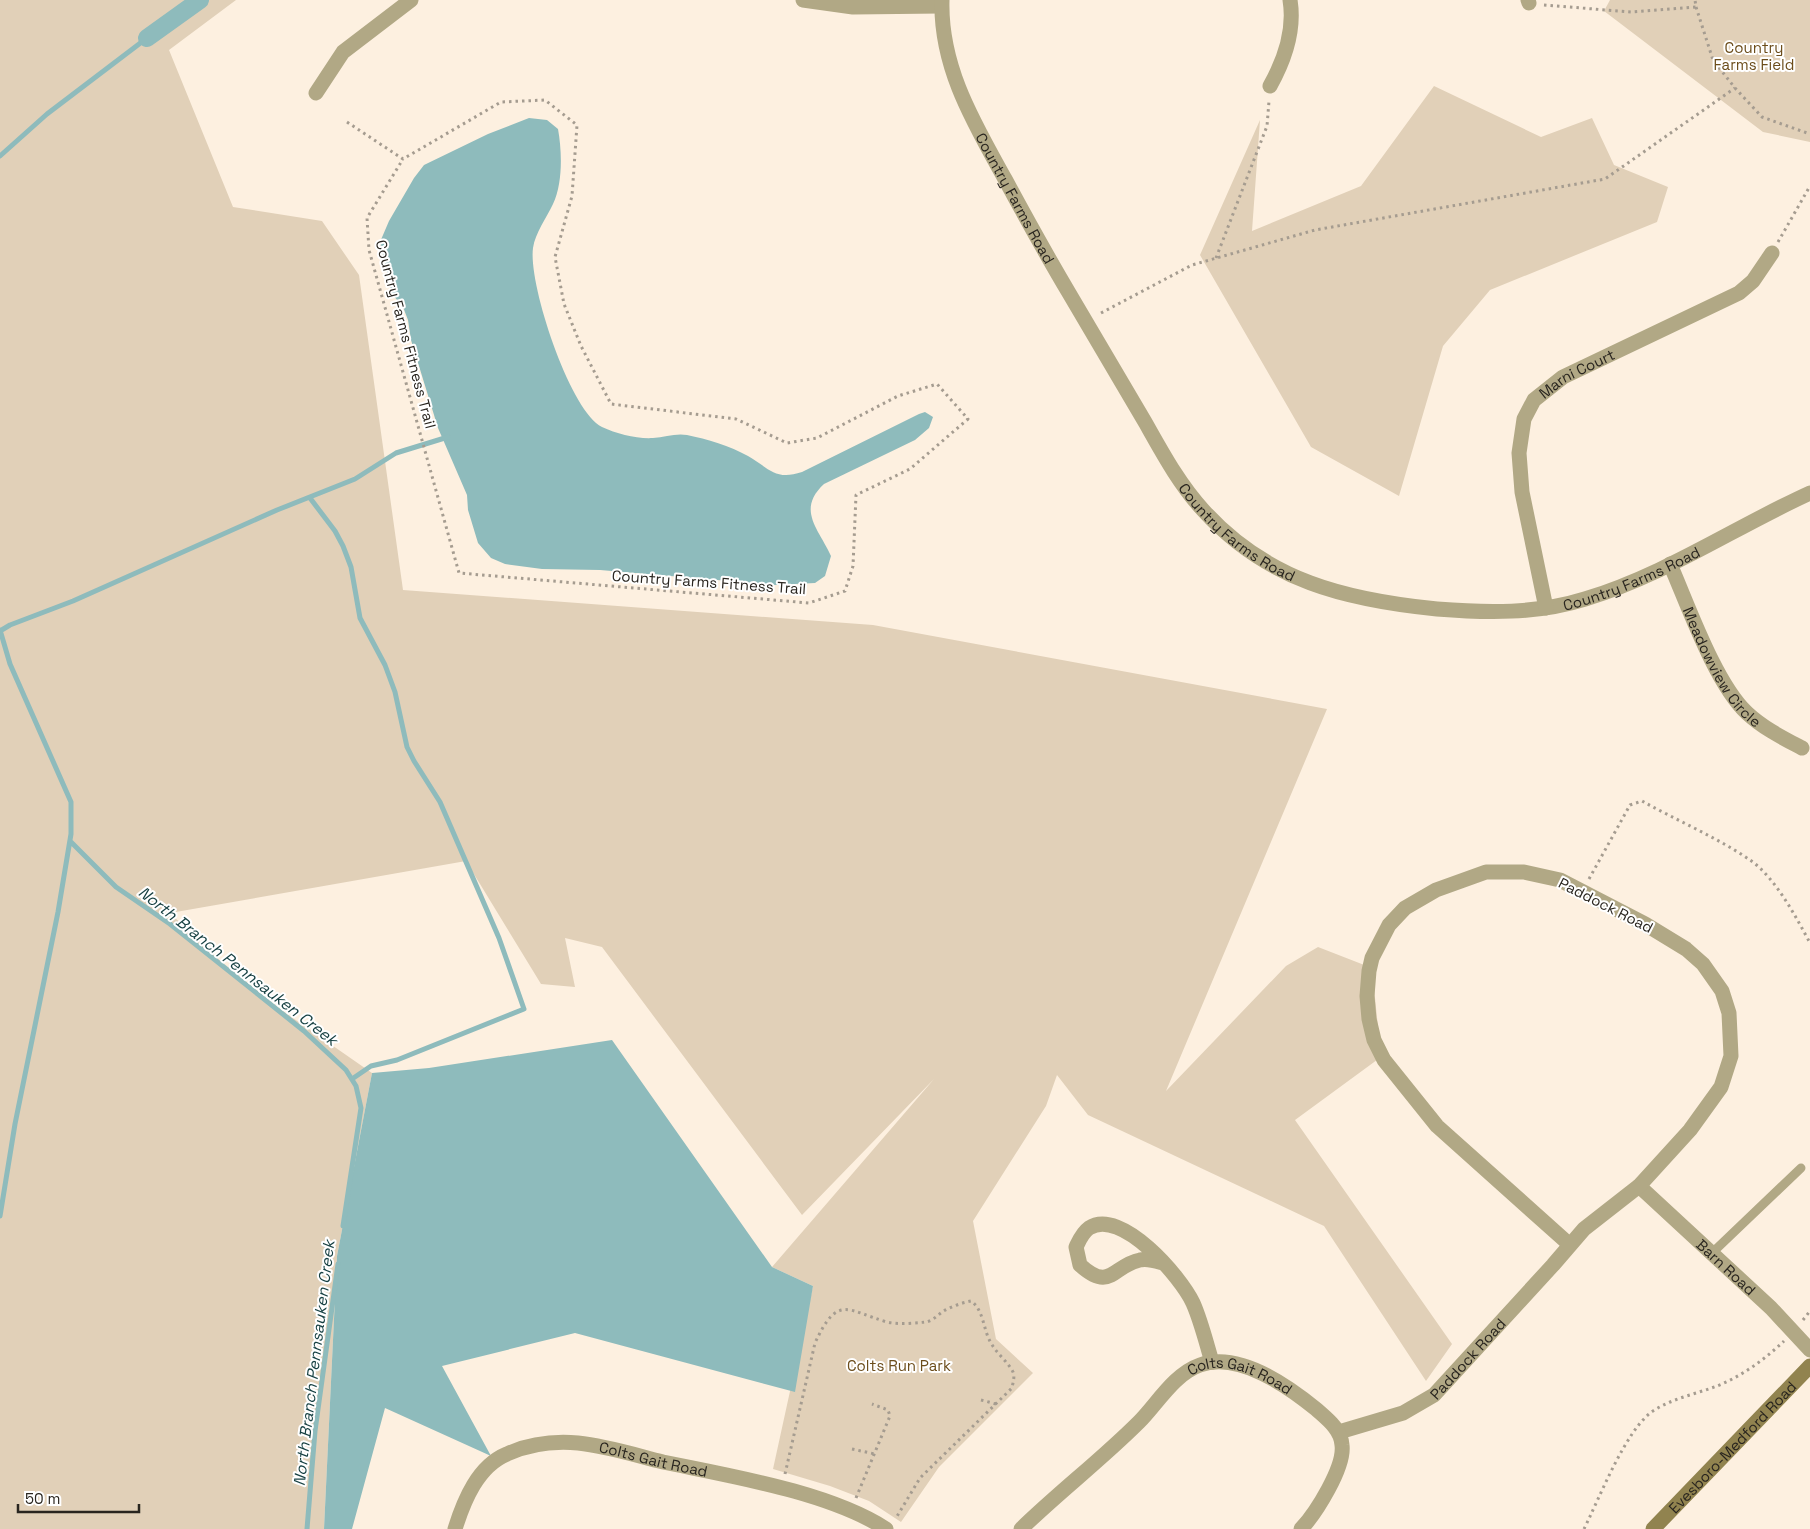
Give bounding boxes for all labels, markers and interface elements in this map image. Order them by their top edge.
park label: Country Farms Field [1714,38,1794,74]
street label: Country Farms Road [972,129,1059,267]
street label: Country Farms Fitness Trail [372,238,440,430]
street label: Marni Court [1535,344,1618,402]
street label: Country Farms Road [1175,479,1298,585]
street label: Country Farms Road [1561,542,1703,614]
street label: Country Farms Fitness Trail [611,566,807,598]
street label: Meadowview Circle [1679,604,1765,731]
street label: Paddock Road [1556,873,1656,937]
water label: North Branch Pennsauken Creek [134,882,344,1052]
street label: Barn Road [1693,1235,1760,1299]
water label: North Branch Pennsauken Creek [289,1237,340,1487]
street label: Paddock Road [1425,1314,1509,1403]
street label: Colts Gait Road [1184,1352,1296,1398]
park label: Colts Run Park [847,1356,951,1375]
street label: Evesboro-Medford Road [1664,1377,1800,1517]
street label: Colts Gait Road [598,1437,709,1480]
scale bar [18,1482,139,1514]
text: 50 m [25,1489,60,1508]

